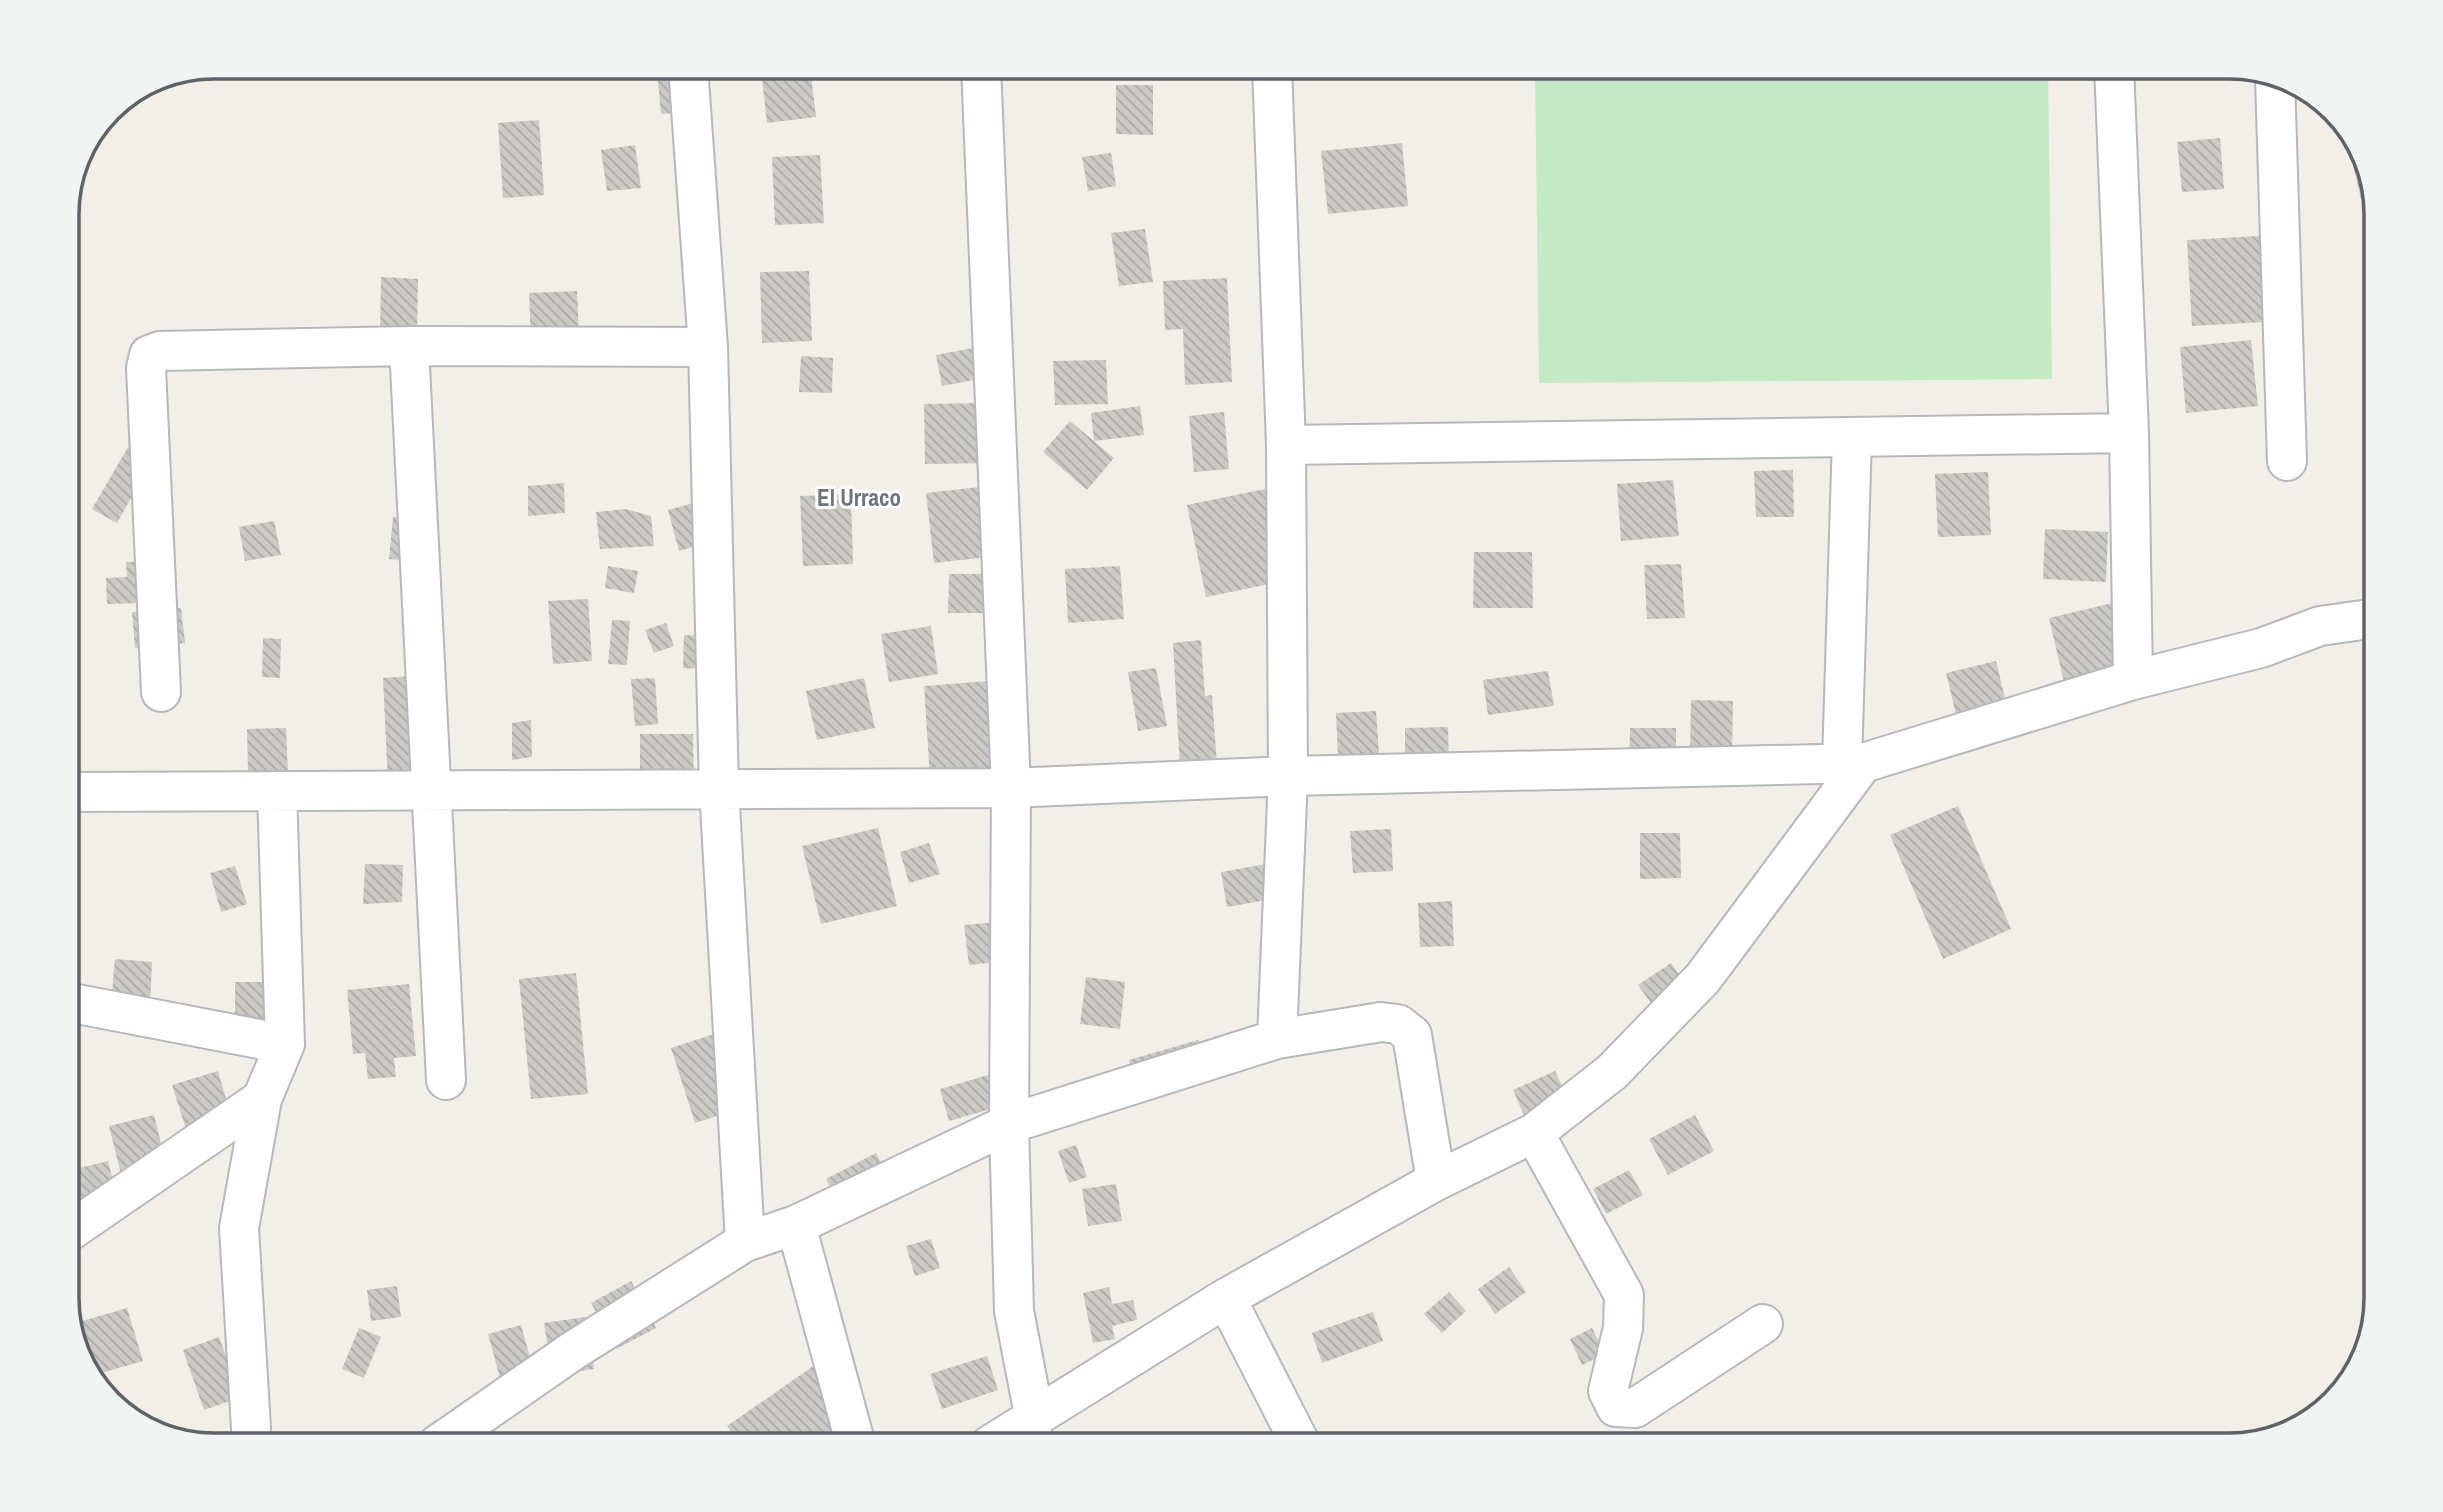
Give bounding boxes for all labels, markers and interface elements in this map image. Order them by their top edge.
district label: El Urraco [817,482,901,513]

